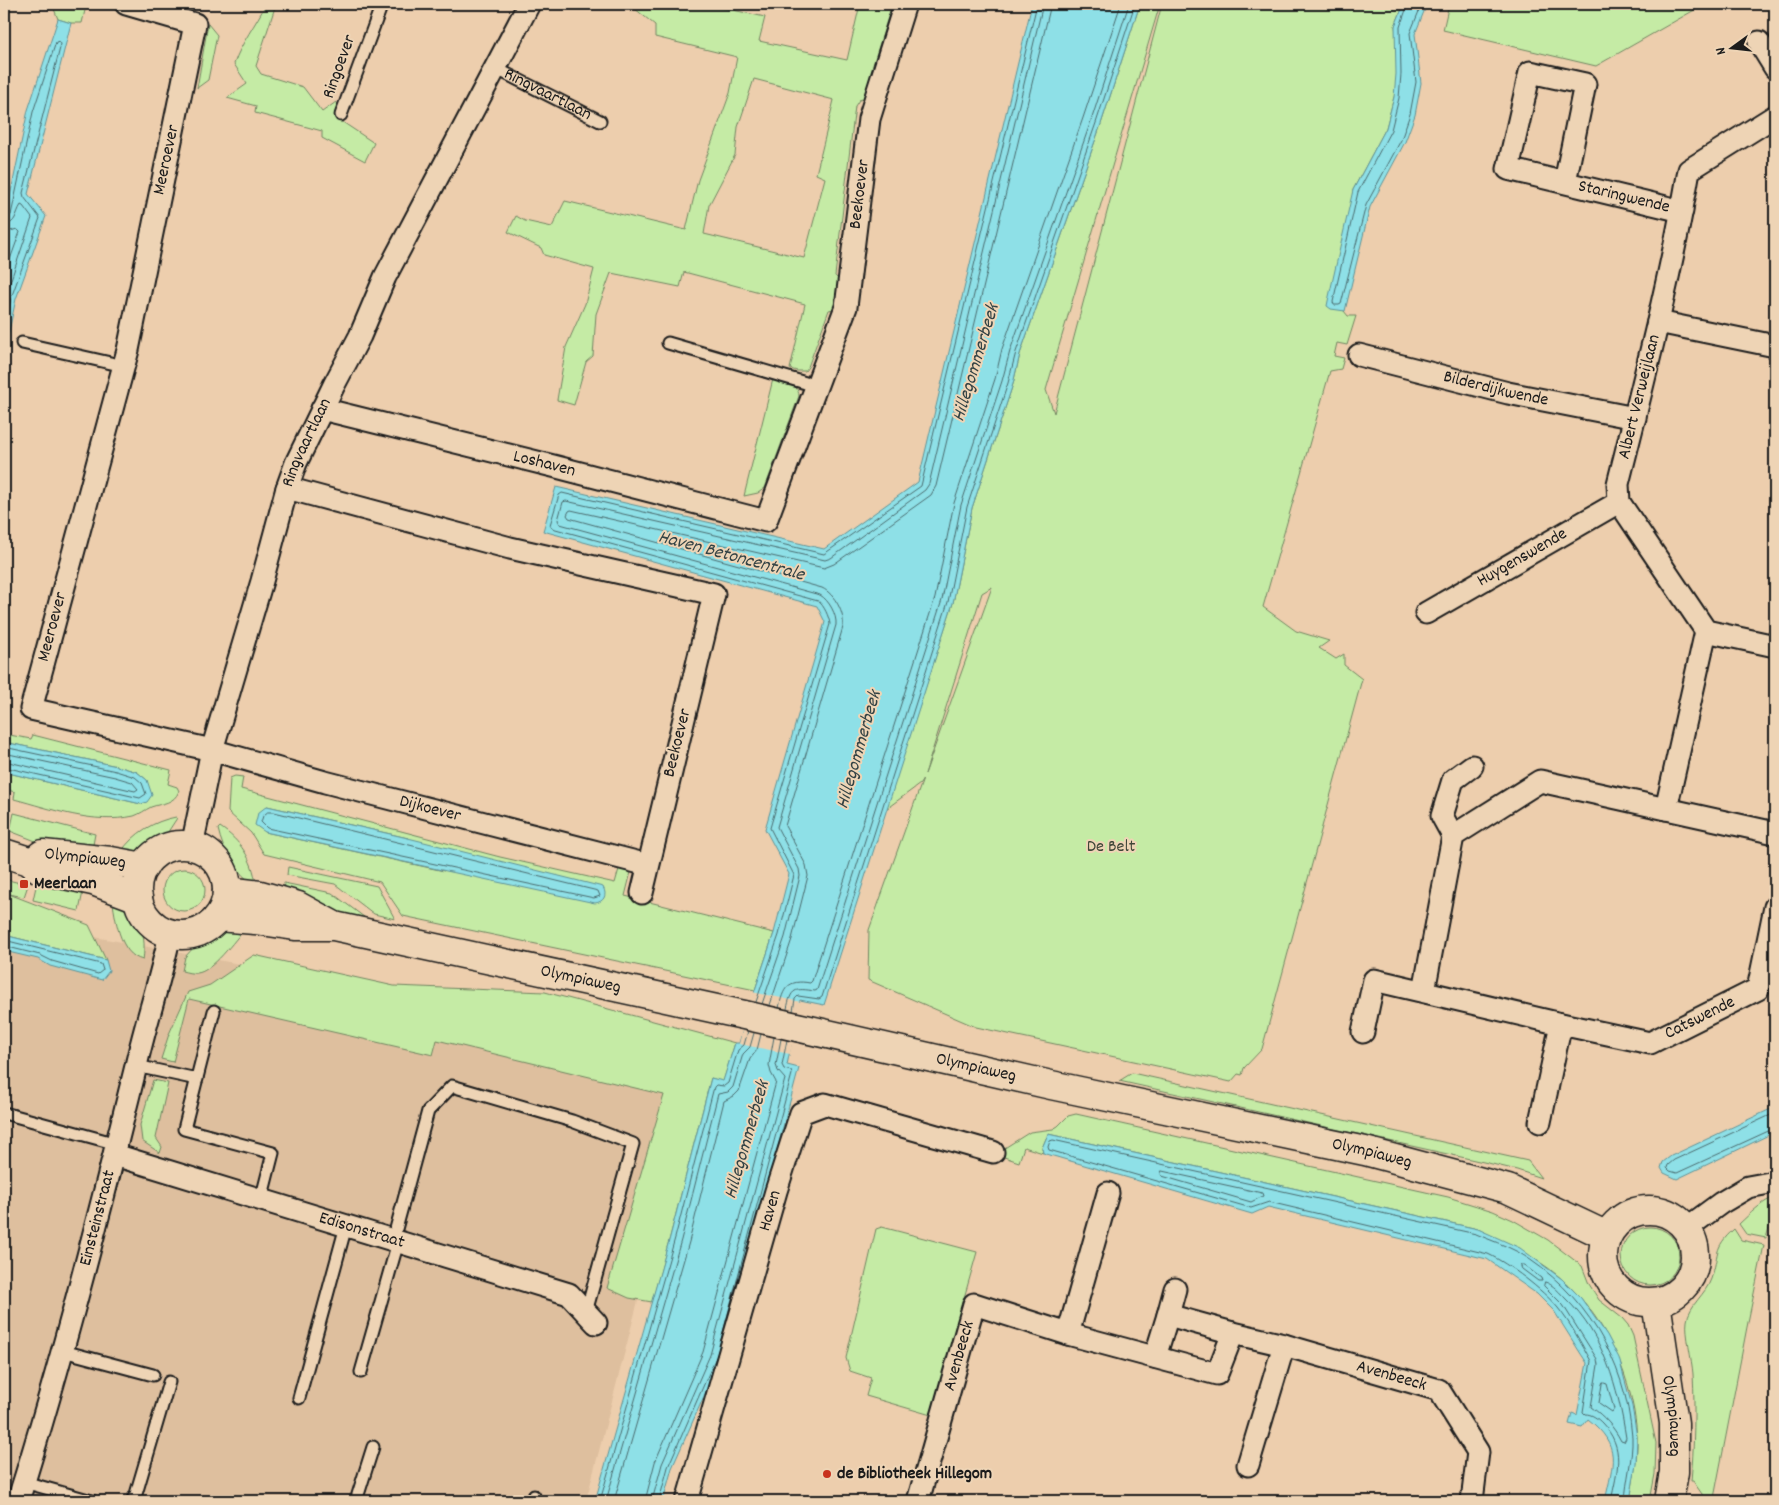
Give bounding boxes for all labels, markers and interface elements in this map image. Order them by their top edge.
north arrow [1706,22,1756,72]
street label: Ringoever [317,31,363,102]
text: N [1711,45,1732,57]
street label: Ringvaartlaan [499,62,596,127]
street label: Meeroever [147,122,187,197]
street label: Beekoever [843,158,876,230]
street label: Staringwende [1576,174,1672,220]
water label: Hillegommerbeek [946,299,1008,425]
street label: Albert Verweijlaan [1612,332,1668,462]
street label: Bilderdijkwende [1441,364,1551,413]
street label: Ringvaartlaan [276,394,338,491]
street label: Loshaven [511,444,578,484]
street label: Huygenswende [1473,522,1572,593]
water label: Haven Betoncentrale [655,525,809,590]
street label: Meeroever [32,589,74,665]
water label: Hillegommerbeek [830,686,890,812]
street label: Beekoever [657,706,699,780]
street label: Dijkoever [397,789,464,829]
park label: De Belt [1087,835,1136,860]
street label: Olympiaweg [43,842,128,876]
place label: Meerlaan [34,872,97,897]
marker: Meerlaan [18,878,30,890]
street label: Olympiaweg [538,959,623,1000]
street label: Catswende [1660,990,1739,1046]
street label: Olympiaweg [933,1047,1019,1089]
water label: Hillegommerbeek [718,1076,778,1202]
street label: Olympiaweg [1329,1132,1415,1175]
street label: Einsteinstraat [73,1167,122,1269]
street label: Haven [753,1187,788,1234]
street label: Edisonstraat [316,1206,408,1256]
street label: Avenbeeck [937,1318,981,1394]
street label: Avenbeeck [1353,1354,1429,1398]
street label: Olympiaweg [1655,1373,1687,1457]
place label: de Bibliotheek Hillegom [837,1462,992,1487]
marker: de Bibliotheek Hillegom [821,1468,833,1480]

